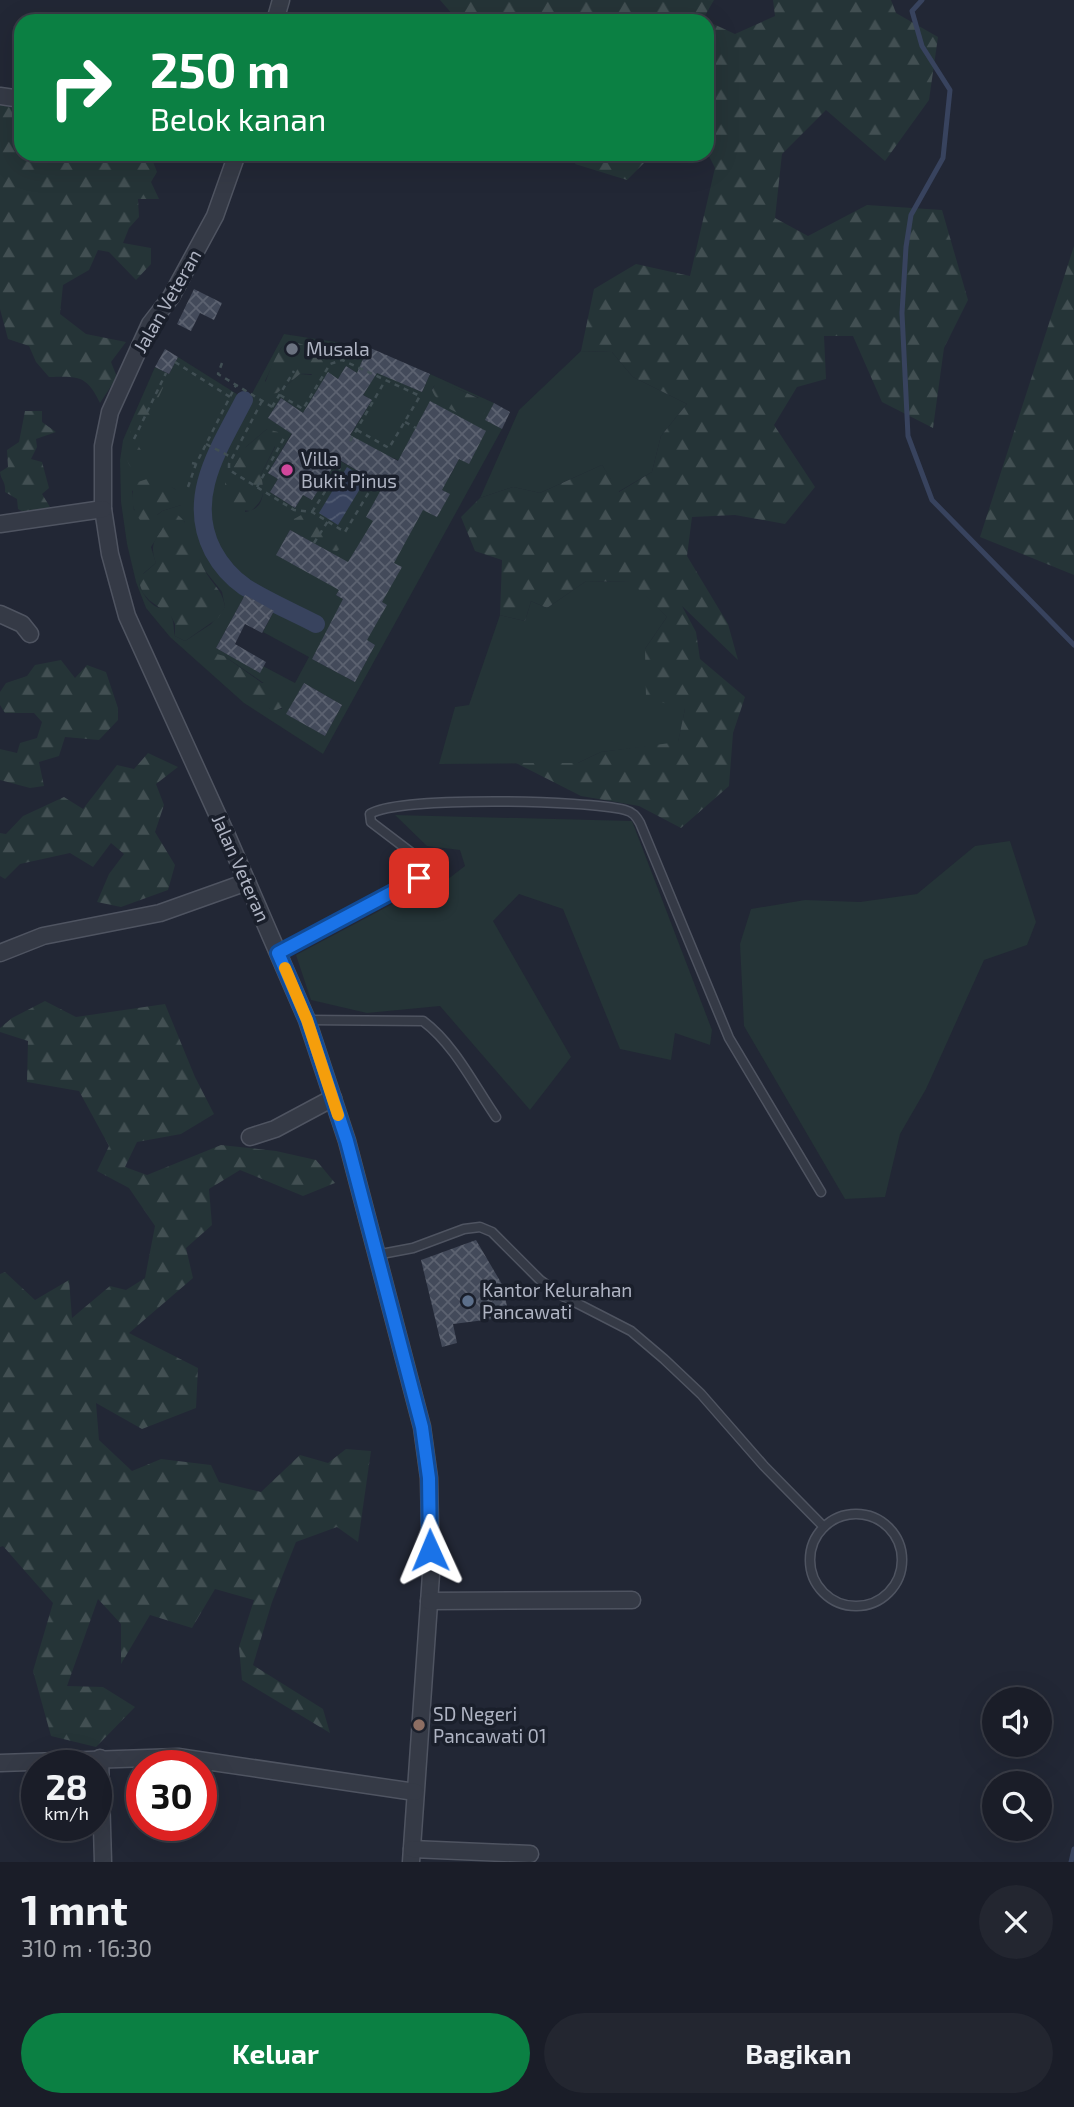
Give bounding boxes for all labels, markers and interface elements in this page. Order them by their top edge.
text: 250 m [150,39,290,98]
icon: right [35,42,126,133]
text: Belok kanan [150,99,326,137]
street label: Jalan Veteran [128,245,205,356]
place label: Musala [306,337,370,360]
marker: Musala [284,341,300,357]
place label: Villa Bukit Pinus [301,447,397,492]
marker: Villa Bukit Pinus [279,462,295,478]
street label: Jalan Veteran [207,810,275,925]
pin [389,848,449,908]
icon: arrive [400,859,438,897]
place label: Kantor Kelurahan Pancawati [482,1278,632,1323]
marker: Kantor Kelurahan Pancawati [460,1293,476,1309]
position arrow [393,1513,467,1587]
map controls [982,1687,1052,1841]
button: sound [982,1687,1052,1757]
place label: SD Negeri Pancawati 01 [433,1702,547,1747]
marker: SD Negeri Pancawati 01 [411,1717,427,1733]
speed limit sign: 30 [126,1750,217,1841]
text: 28 [45,1765,88,1807]
button: search [982,1771,1052,1841]
text: km/h [44,1802,89,1824]
text: 1 mnt [21,1883,128,1933]
button: close [979,1885,1053,1959]
text: 310 m · 16:30 [21,1934,152,1962]
button: Keluar [21,2013,530,2093]
button: Bagikan [544,2013,1053,2093]

